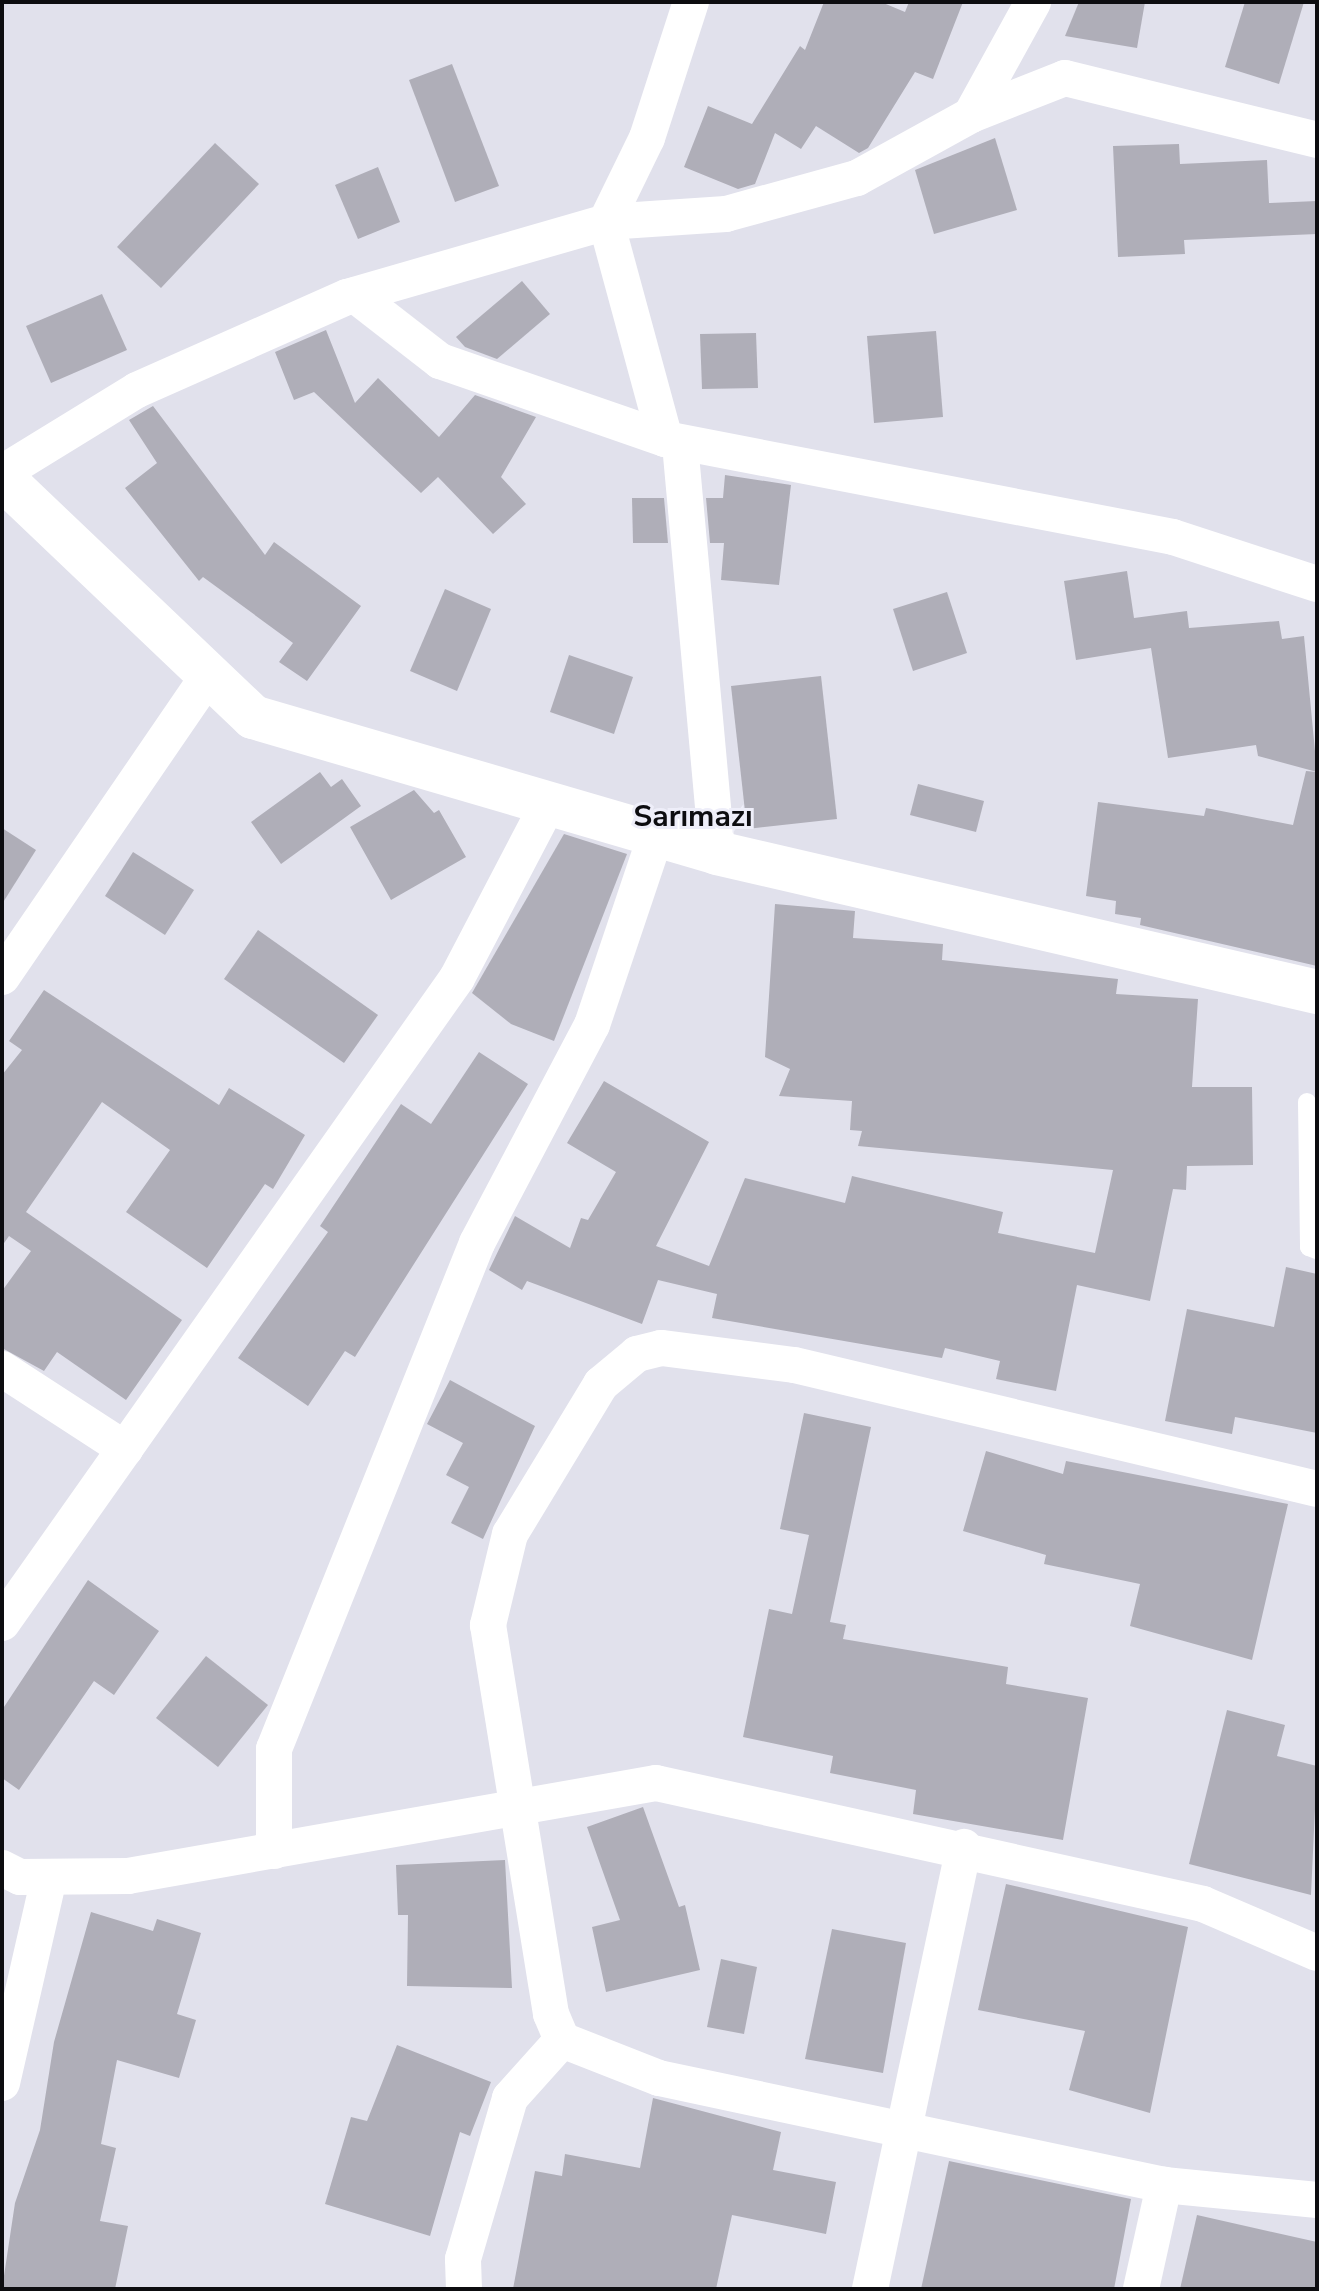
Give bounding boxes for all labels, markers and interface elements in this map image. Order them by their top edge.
district label: Sarımazı [633,799,753,835]

